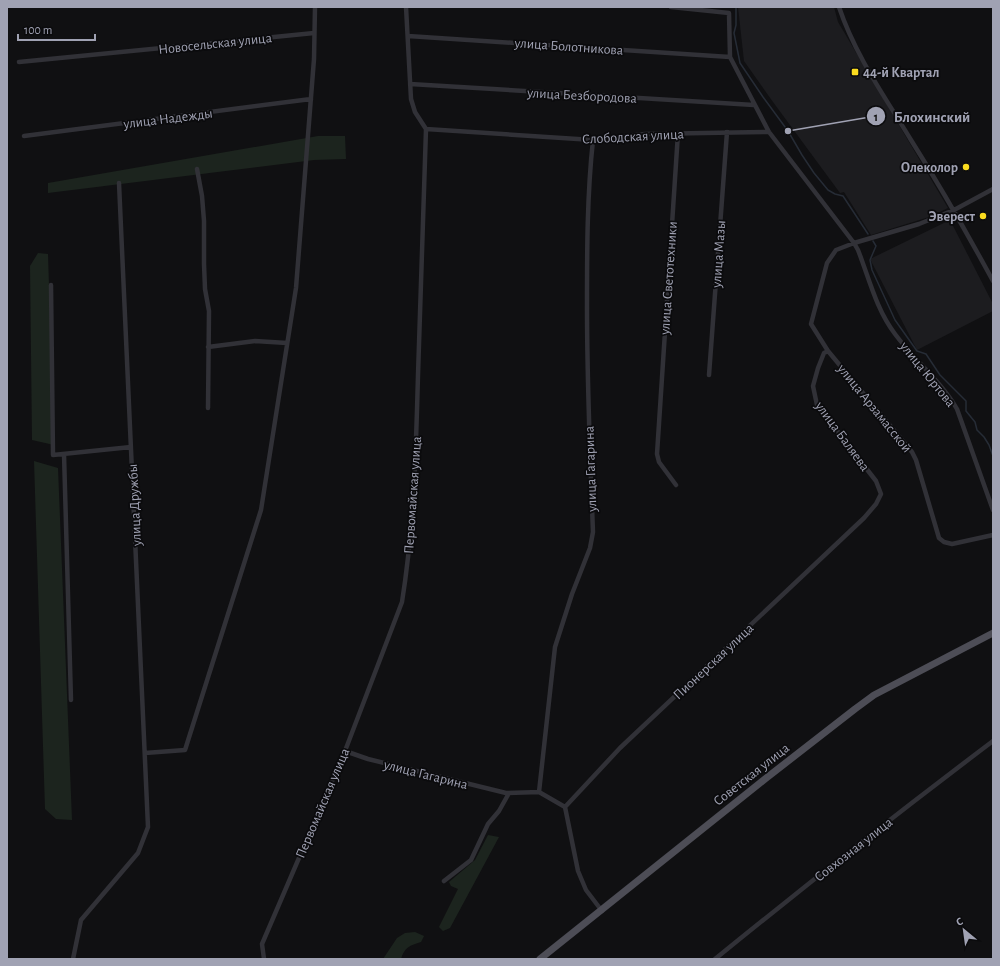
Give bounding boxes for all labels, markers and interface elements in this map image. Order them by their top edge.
scale bar [18,16,95,42]
text: 100 m [24,24,52,36]
street label: Новосельская улица [158,31,273,57]
street label: улица Болотникова [513,36,624,58]
place label: 44-й Квартал [863,66,940,80]
marker: 44-й Квартал [850,67,860,77]
street label: улица Безбородова [526,86,638,106]
callout: Блохинский [866,103,979,130]
street label: улица Надежды [122,107,214,132]
text: Блохинский [894,110,970,125]
text: 1 [874,111,878,123]
street label: Слободская улица [582,127,685,147]
place label: Олеколор [901,161,958,175]
marker: Олеколор [961,162,971,172]
place label: Эверест [929,210,976,224]
marker: Эверест [978,211,988,221]
street label: улица Мазы [710,220,728,289]
street label: улица Светотехники [658,221,680,336]
street label: улица Юртова [896,339,958,410]
street label: улица Арзамасской [834,361,914,455]
street label: улица Баляева [812,398,872,474]
street label: улица Гагарина [582,425,600,513]
street label: Первомайская улица [402,435,424,554]
street label: улица Дружбы [126,464,144,547]
street label: Пионерская улица [671,621,757,702]
street label: Советская улица [711,741,793,809]
street label: Первомайская улица [293,746,353,860]
street label: улица Гагарина [381,758,470,792]
street label: Совхозная улица [812,815,896,884]
north arrow [944,910,984,950]
text: С [954,915,965,928]

